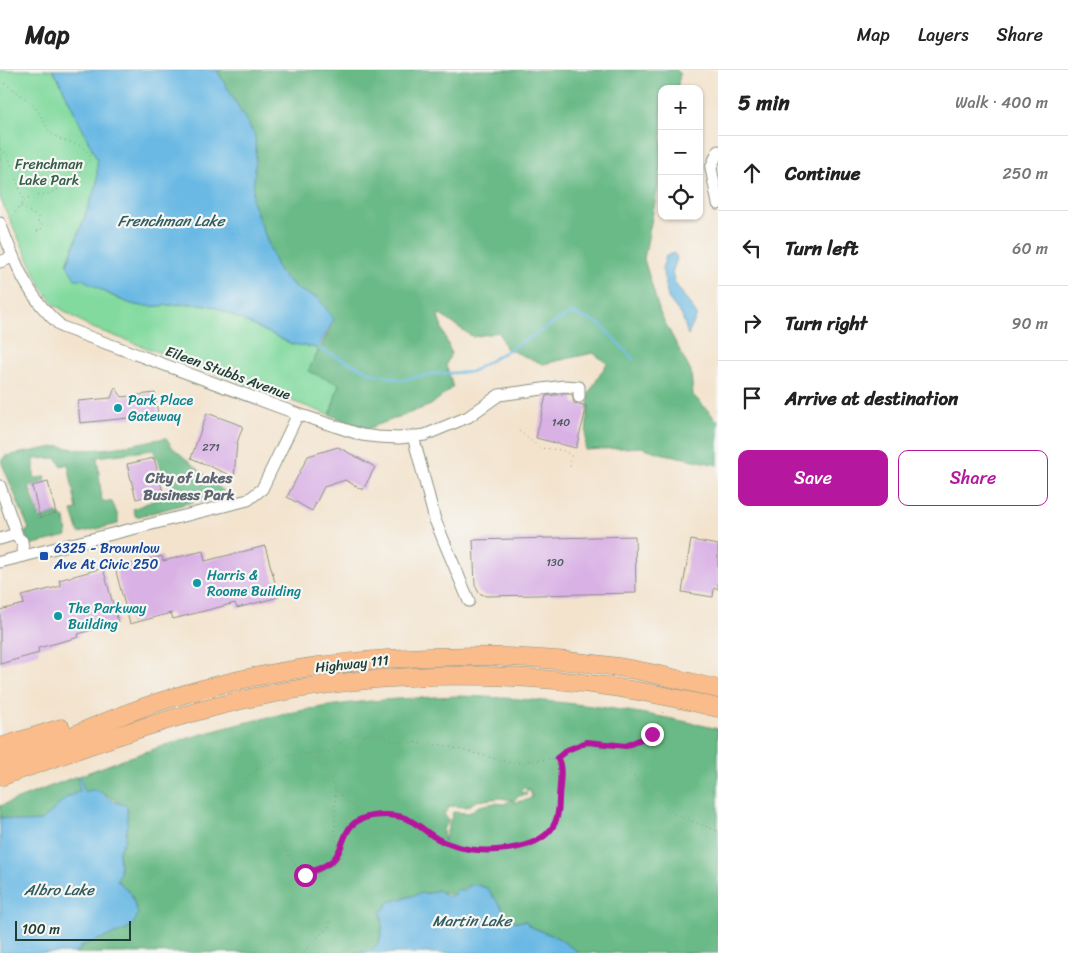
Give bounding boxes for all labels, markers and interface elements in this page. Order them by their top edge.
text: Map [25,14,69,56]
text: Map [857,19,890,51]
text: Layers [918,19,969,51]
text: Share [997,19,1043,51]
text: 5 min [738,84,790,122]
map controls [658,85,703,220]
button: + [658,85,703,130]
text: Walk · 400 m [955,88,1048,117]
button: − [658,130,703,175]
park label: Frenchman Lake Park [15,152,83,193]
text: Continue [785,157,861,190]
icon: ahead [738,159,766,187]
text: 250 m [1002,159,1048,188]
button: locate [658,175,703,220]
water label: Frenchman Lake [118,208,226,234]
text: Turn left [785,232,858,265]
icon: left [738,234,766,262]
text: 60 m [1012,234,1048,263]
text: Turn right [785,307,867,340]
icon: right [738,309,766,337]
text: 90 m [1012,309,1048,338]
street label: Eileen Stubbs Avenue [162,339,294,407]
text: Arrive at destination [785,382,958,415]
icon: arrive [738,384,766,412]
place label: Park Place Gateway [128,388,194,429]
marker: Park Place Gateway [112,402,124,414]
house number: 140 [552,413,570,432]
house number: 271 [202,438,220,457]
button: Save [738,450,888,506]
button: Share [898,450,1048,506]
district label: City of Lakes Business Park [143,465,235,508]
place label: 6325 - Brownlow Ave At Civic 250 [53,536,160,577]
marker: 6325 - Brownlow Ave At Civic 250 [38,550,50,562]
house number: 130 [546,553,564,572]
place label: Harris & Roome Building [207,563,301,604]
marker: Harris & Roome Building [191,577,203,589]
place label: The Parkway Building [68,596,147,637]
marker: The Parkway Building [52,610,64,622]
street label: Highway 111 [314,648,390,680]
route end [641,723,664,746]
route start [294,864,317,887]
water label: Albro Lake [23,877,95,903]
water label: Martin Lake [433,908,513,934]
text: 100 m [22,917,60,942]
scale bar [15,918,131,941]

